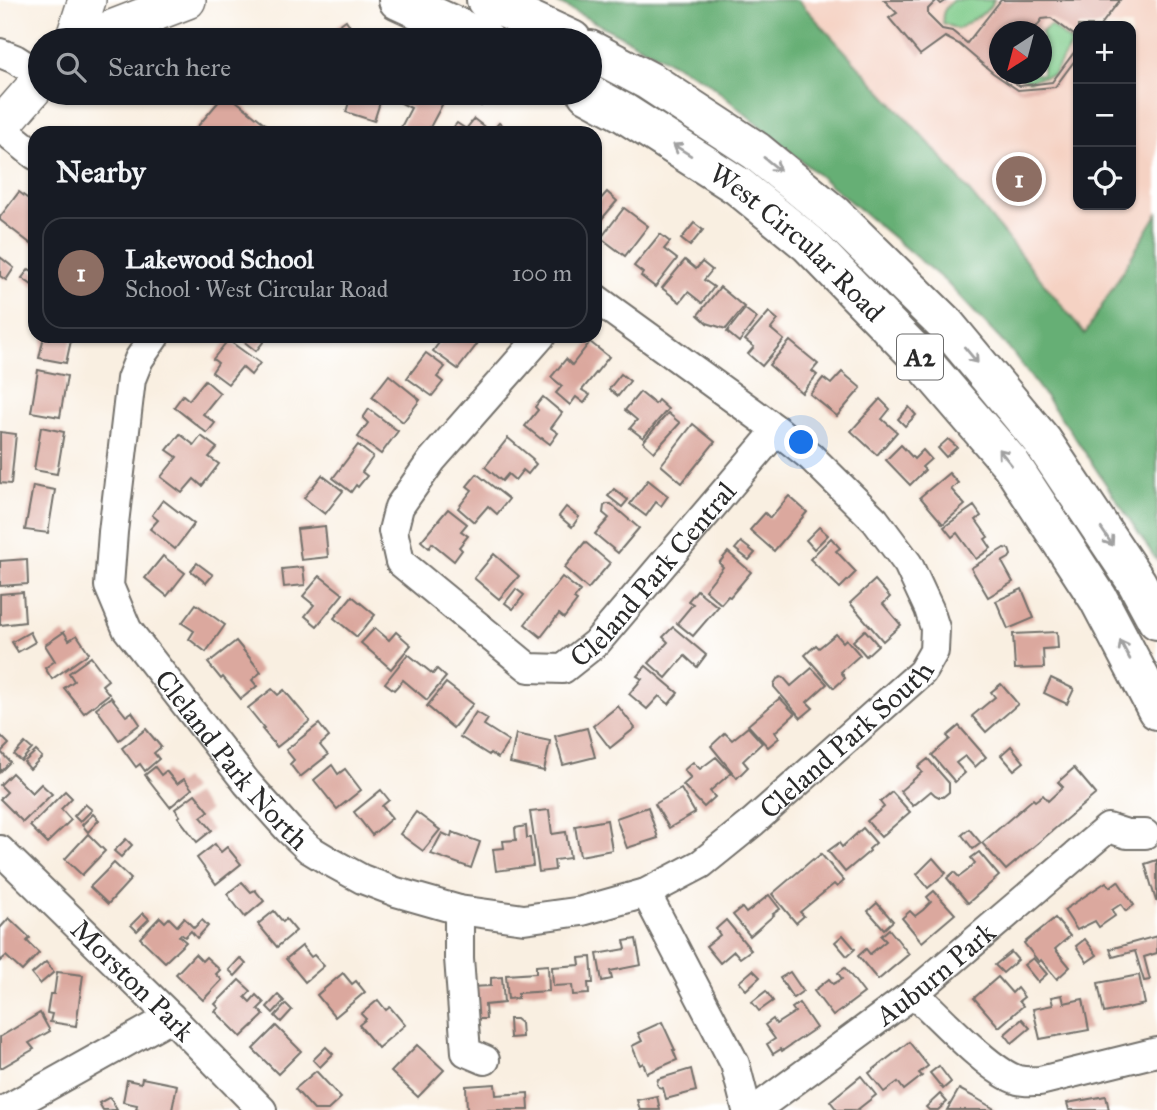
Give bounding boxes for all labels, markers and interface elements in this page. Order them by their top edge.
north arrow [989,21,1052,84]
map controls [1073,21,1136,210]
button: + [1073,21,1136,84]
search box [28,28,602,105]
icon: search [52,48,90,86]
text: Search here [108,51,231,83]
button: − [1073,84,1136,147]
one-way arrow [673,143,692,158]
button: locate [1073,147,1136,210]
pin: 1 [996,153,1042,205]
text: Nearby [56,154,146,190]
street label: West Circular Road [703,156,892,329]
one-way arrow [762,156,780,172]
text: Lakewood School [125,243,314,275]
text: 1 [76,259,86,287]
text: 100 m [512,259,572,287]
text: School · West Circular Road [125,275,388,303]
road number: A2 [897,334,943,380]
one-way arrow [963,346,978,364]
your location [784,425,818,459]
one-way arrow [997,449,1013,467]
street label: Cleland Park Central [563,474,744,675]
one-way arrow [1099,527,1114,546]
one-way arrow [1118,640,1132,661]
street label: Cleland Park South [752,656,942,826]
street label: Cleland Park North [147,663,316,858]
street label: Morston Park [63,912,202,1049]
street label: Auburn Park [868,915,1002,1034]

